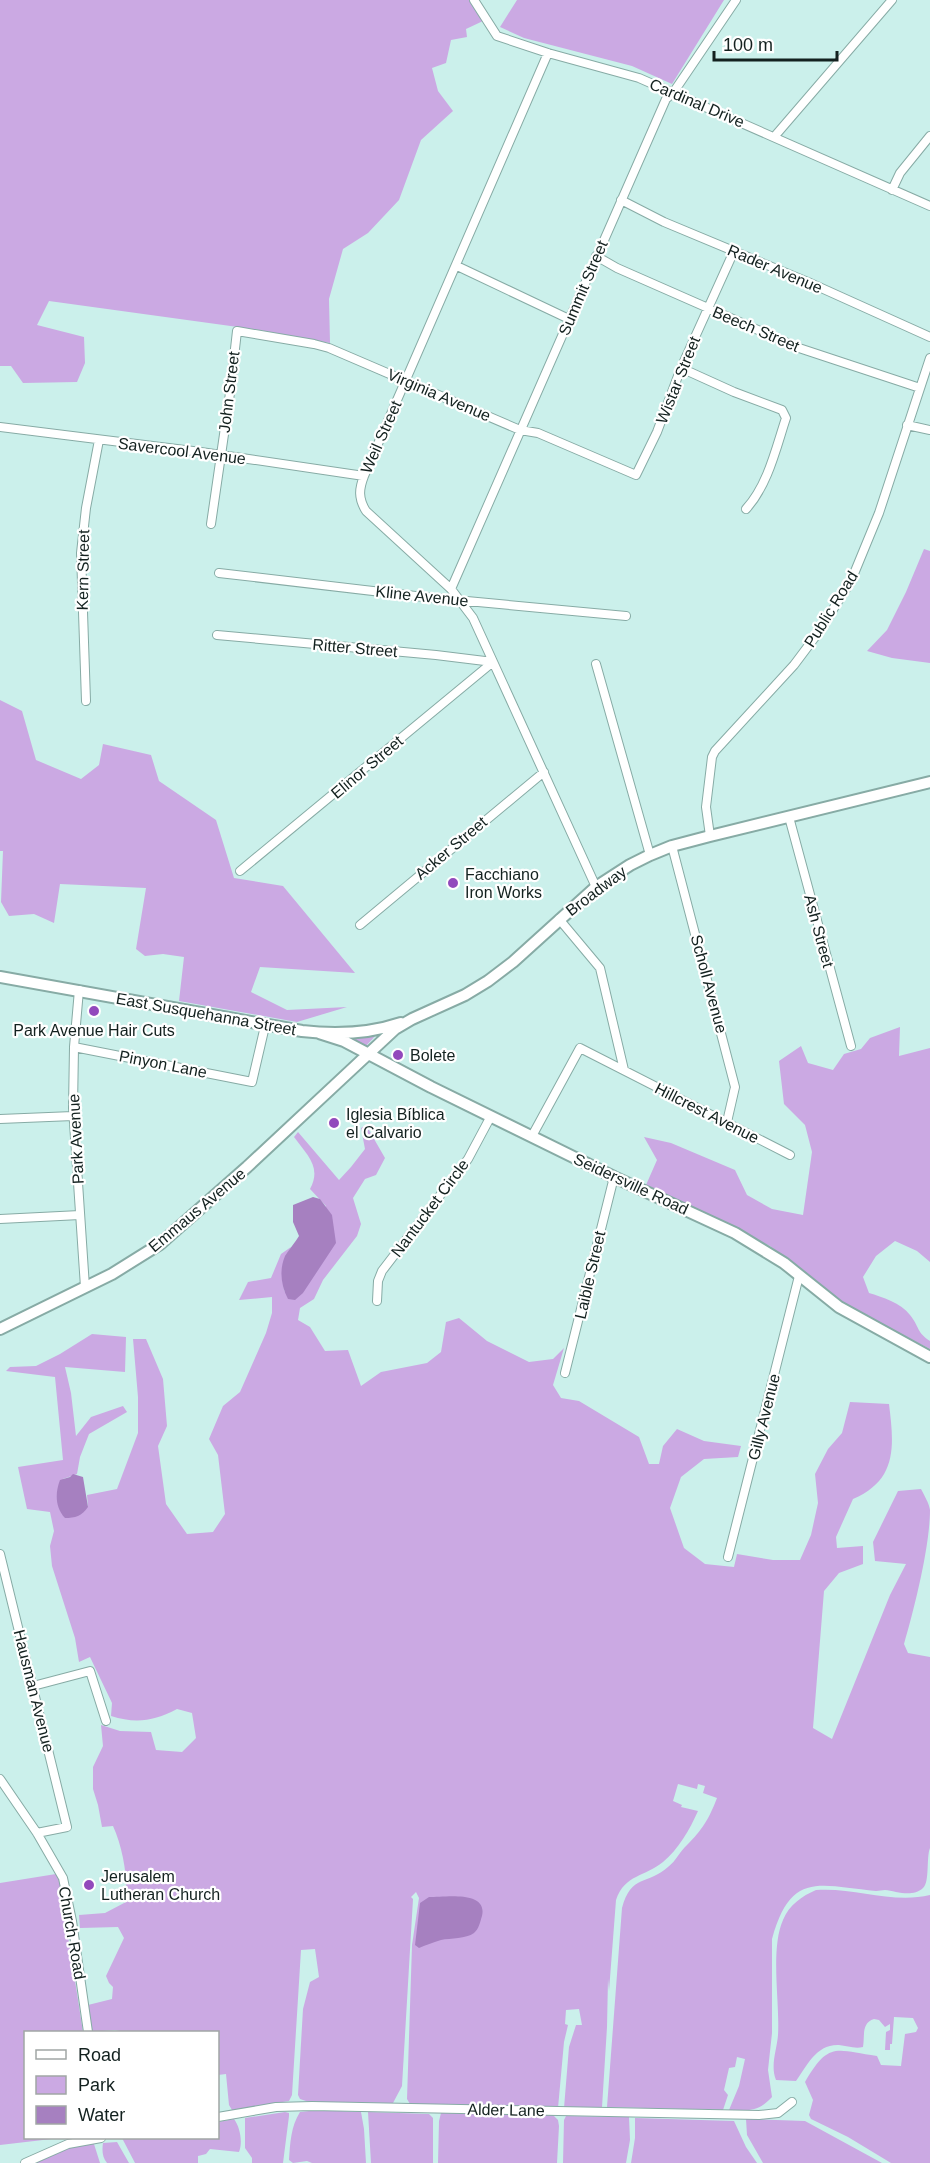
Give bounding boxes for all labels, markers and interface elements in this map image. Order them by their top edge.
scale bar [714,24,837,62]
text: 100 m [723,35,773,55]
street label: Cardinal Drive [647,75,747,131]
street label: Summit Street [555,238,611,338]
street label: Rader Avenue [725,241,825,297]
street label: Beech Street [710,303,802,355]
street label: Wistar Street [653,333,703,426]
street label: John Street [216,350,242,434]
street label: Virginia Avenue [385,366,493,424]
street label: Weil Street [357,397,405,476]
street label: Savercool Avenue [117,435,247,467]
street label: Kern Street [74,529,92,611]
street label: Public Road [801,568,861,650]
street label: Kline Avenue [375,583,469,609]
street label: Ritter Street [312,636,399,660]
street label: Elinor Street [328,732,407,802]
street label: Acker Street [412,813,491,883]
street label: Broadway [562,863,630,919]
place label: Facchiano Iron Works [465,866,542,901]
marker: Facchiano Iron Works [446,876,460,890]
street label: Ash Street [801,893,837,970]
street label: Scholl Avenue [688,933,730,1035]
street label: East Susquehanna Street [115,990,298,1038]
marker: Park Avenue Hair Cuts [87,1004,101,1018]
place label: Park Avenue Hair Cuts [13,1022,175,1039]
street label: Pinyon Lane [118,1047,208,1081]
place label: Bolete [410,1047,455,1064]
marker: Bolete [391,1048,405,1062]
street label: Hillcrest Avenue [652,1079,762,1147]
street label: Park Avenue [65,1093,87,1185]
place label: Iglesia Bíblica el Calvario [346,1106,445,1141]
marker: Iglesia Bíblica el Calvario [327,1116,341,1130]
street label: Seidersville Road [571,1150,691,1218]
street label: Nantucket Circle [388,1156,472,1260]
street label: Emmaus Avenue [145,1165,249,1255]
street label: Laible Street [572,1229,609,1321]
street label: Gilly Avenue [745,1372,783,1462]
street label: Hausman Avenue [11,1628,58,1754]
place label: Jerusalem Lutheran Church [101,1868,220,1903]
marker: Jerusalem Lutheran Church [82,1878,96,1892]
street label: Church Road [55,1885,89,1981]
legend [24,2031,219,2139]
text: Road [78,2045,121,2065]
text: Park [78,2075,116,2095]
street label: Alder Lane [467,2101,545,2119]
text: Water [78,2105,125,2125]

